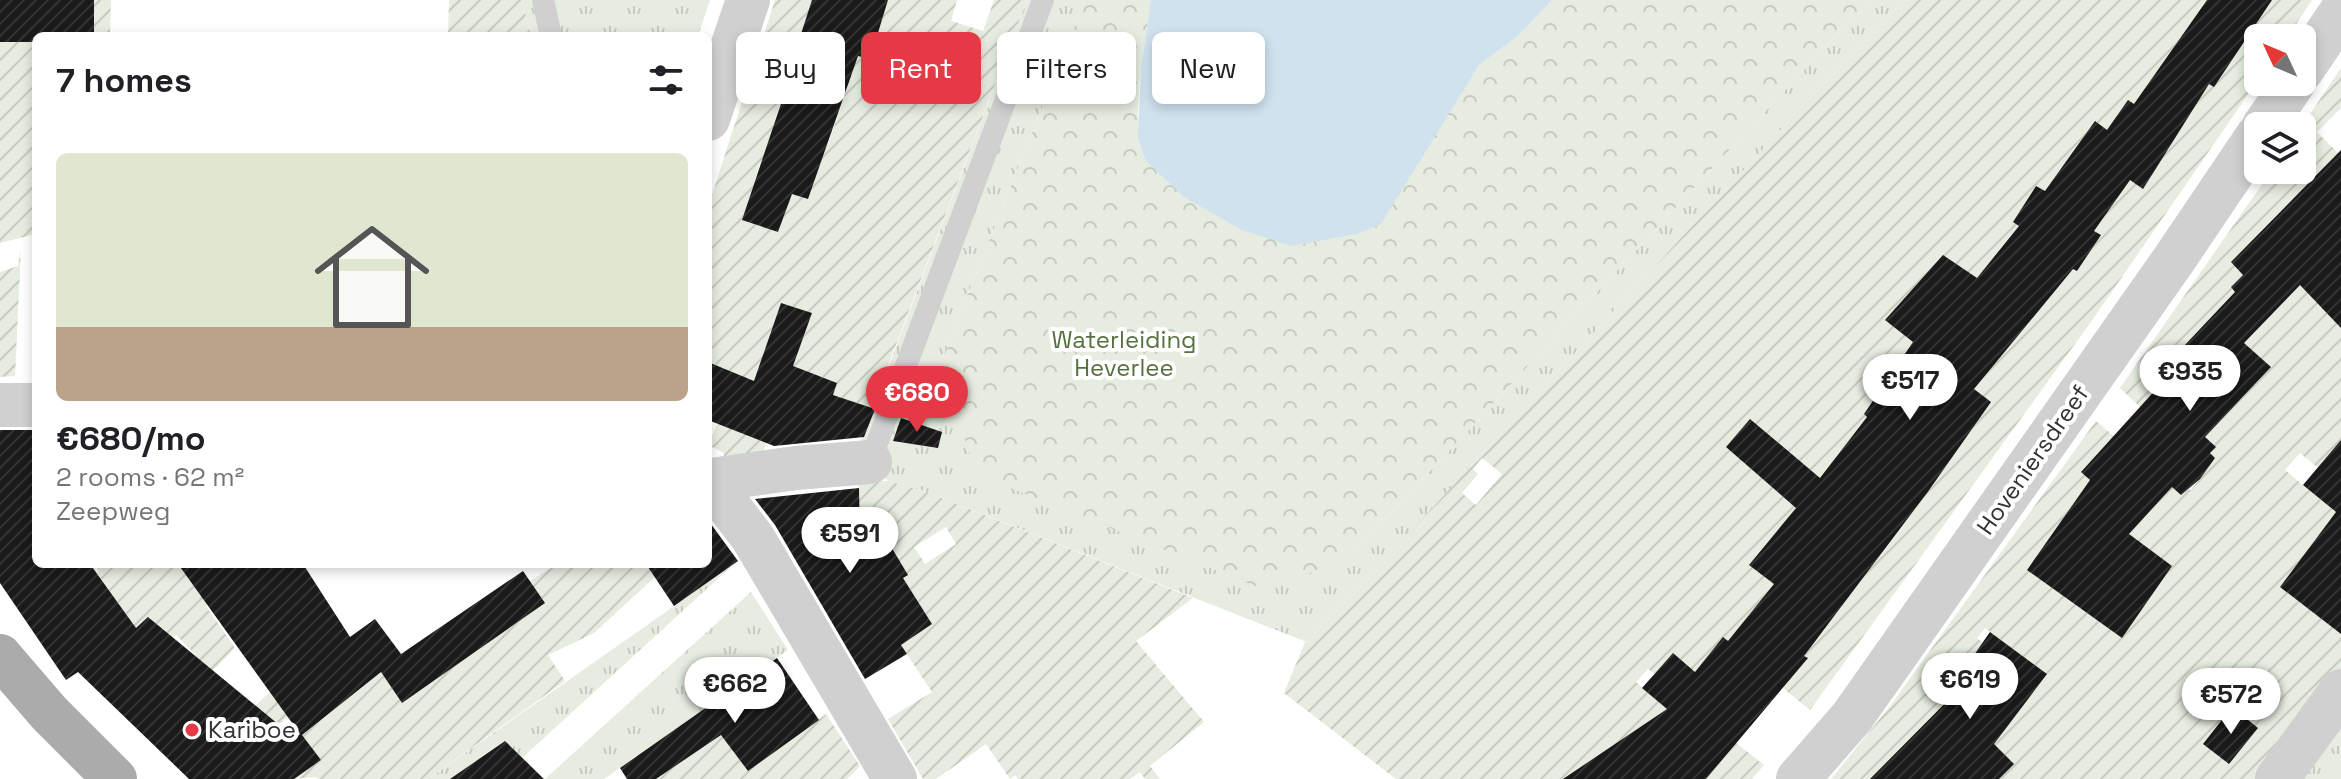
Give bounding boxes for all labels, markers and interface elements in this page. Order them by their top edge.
north arrow [2244,24,2316,96]
map controls [2244,24,2316,184]
chip: Buy [736,32,845,104]
chip: Rent [861,32,981,104]
chip: Filters [997,32,1136,104]
chip: New [1152,32,1265,104]
icon: filters [644,58,688,102]
text: 7 homes [56,59,192,102]
button: layers [2244,112,2316,184]
icon: home [300,205,444,349]
park label: Waterleiding Heverlee [1051,324,1197,383]
pin: €935 [2143,345,2237,413]
pin: €517 [1863,354,1957,422]
text: €935 [2157,354,2223,388]
text: €517 [1881,363,1939,397]
pin: €680 [870,366,964,434]
text: €680 [884,375,950,409]
street label: Hoveniersdreef [1970,379,2096,541]
text: €680/mo [56,417,206,460]
text: 2 rooms · 62 m² [56,460,244,494]
text: Zeepweg [56,494,171,528]
pin: €591 [803,507,897,575]
text: €591 [819,516,881,550]
pin: €619 [1923,653,2017,721]
pin: €662 [688,657,782,725]
text: €619 [1939,662,2001,696]
text: €662 [702,666,768,700]
pin: €572 [2184,668,2278,736]
text: €572 [2200,677,2262,711]
place label: Kariboe [208,714,296,745]
marker: Kariboe [183,721,201,739]

